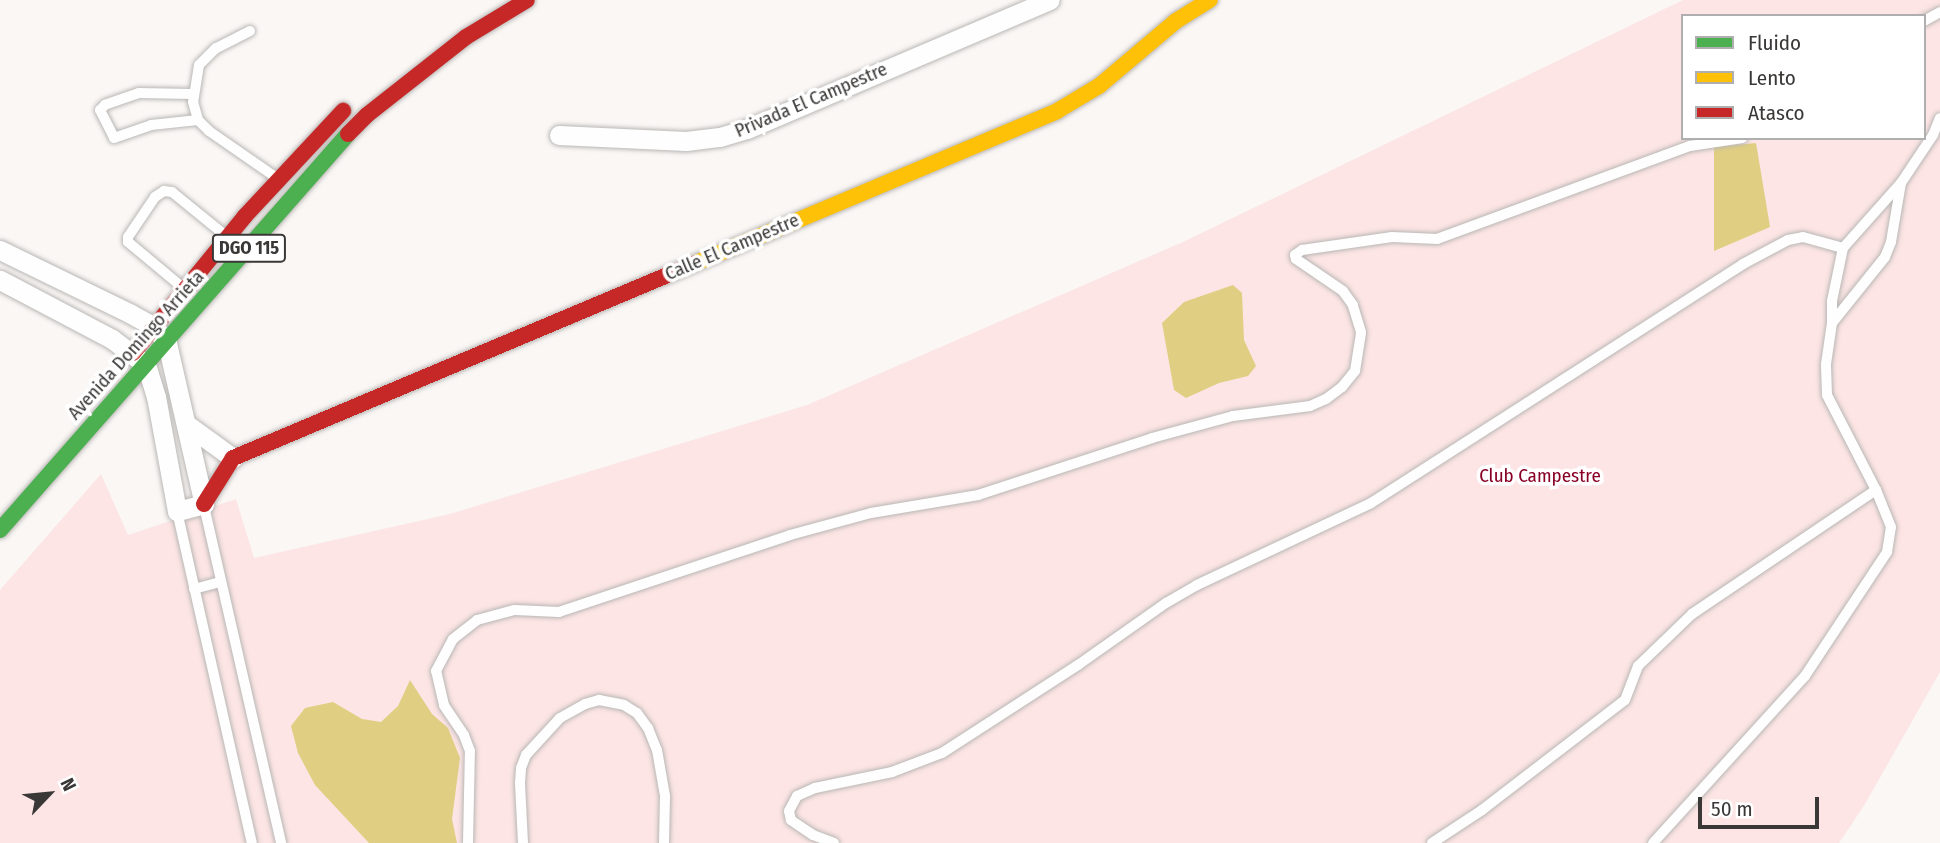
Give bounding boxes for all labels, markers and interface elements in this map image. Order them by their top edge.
legend [1681,14,1926,140]
text: Fluido [1748,30,1801,56]
street label: Privada El Campestre [731,58,891,142]
text: Lento [1748,65,1796,91]
text: Atasco [1748,100,1805,126]
street label: Calle El Campestre [662,209,802,285]
road number: DGO 115 [210,234,288,262]
street label: Avenida Domingo Arrieta [63,266,209,424]
park label: Club Campestre [1479,465,1601,487]
north arrow [14,759,84,829]
text: N [55,774,81,795]
scale bar [1702,784,1823,828]
text: 50 m [1711,796,1753,822]

